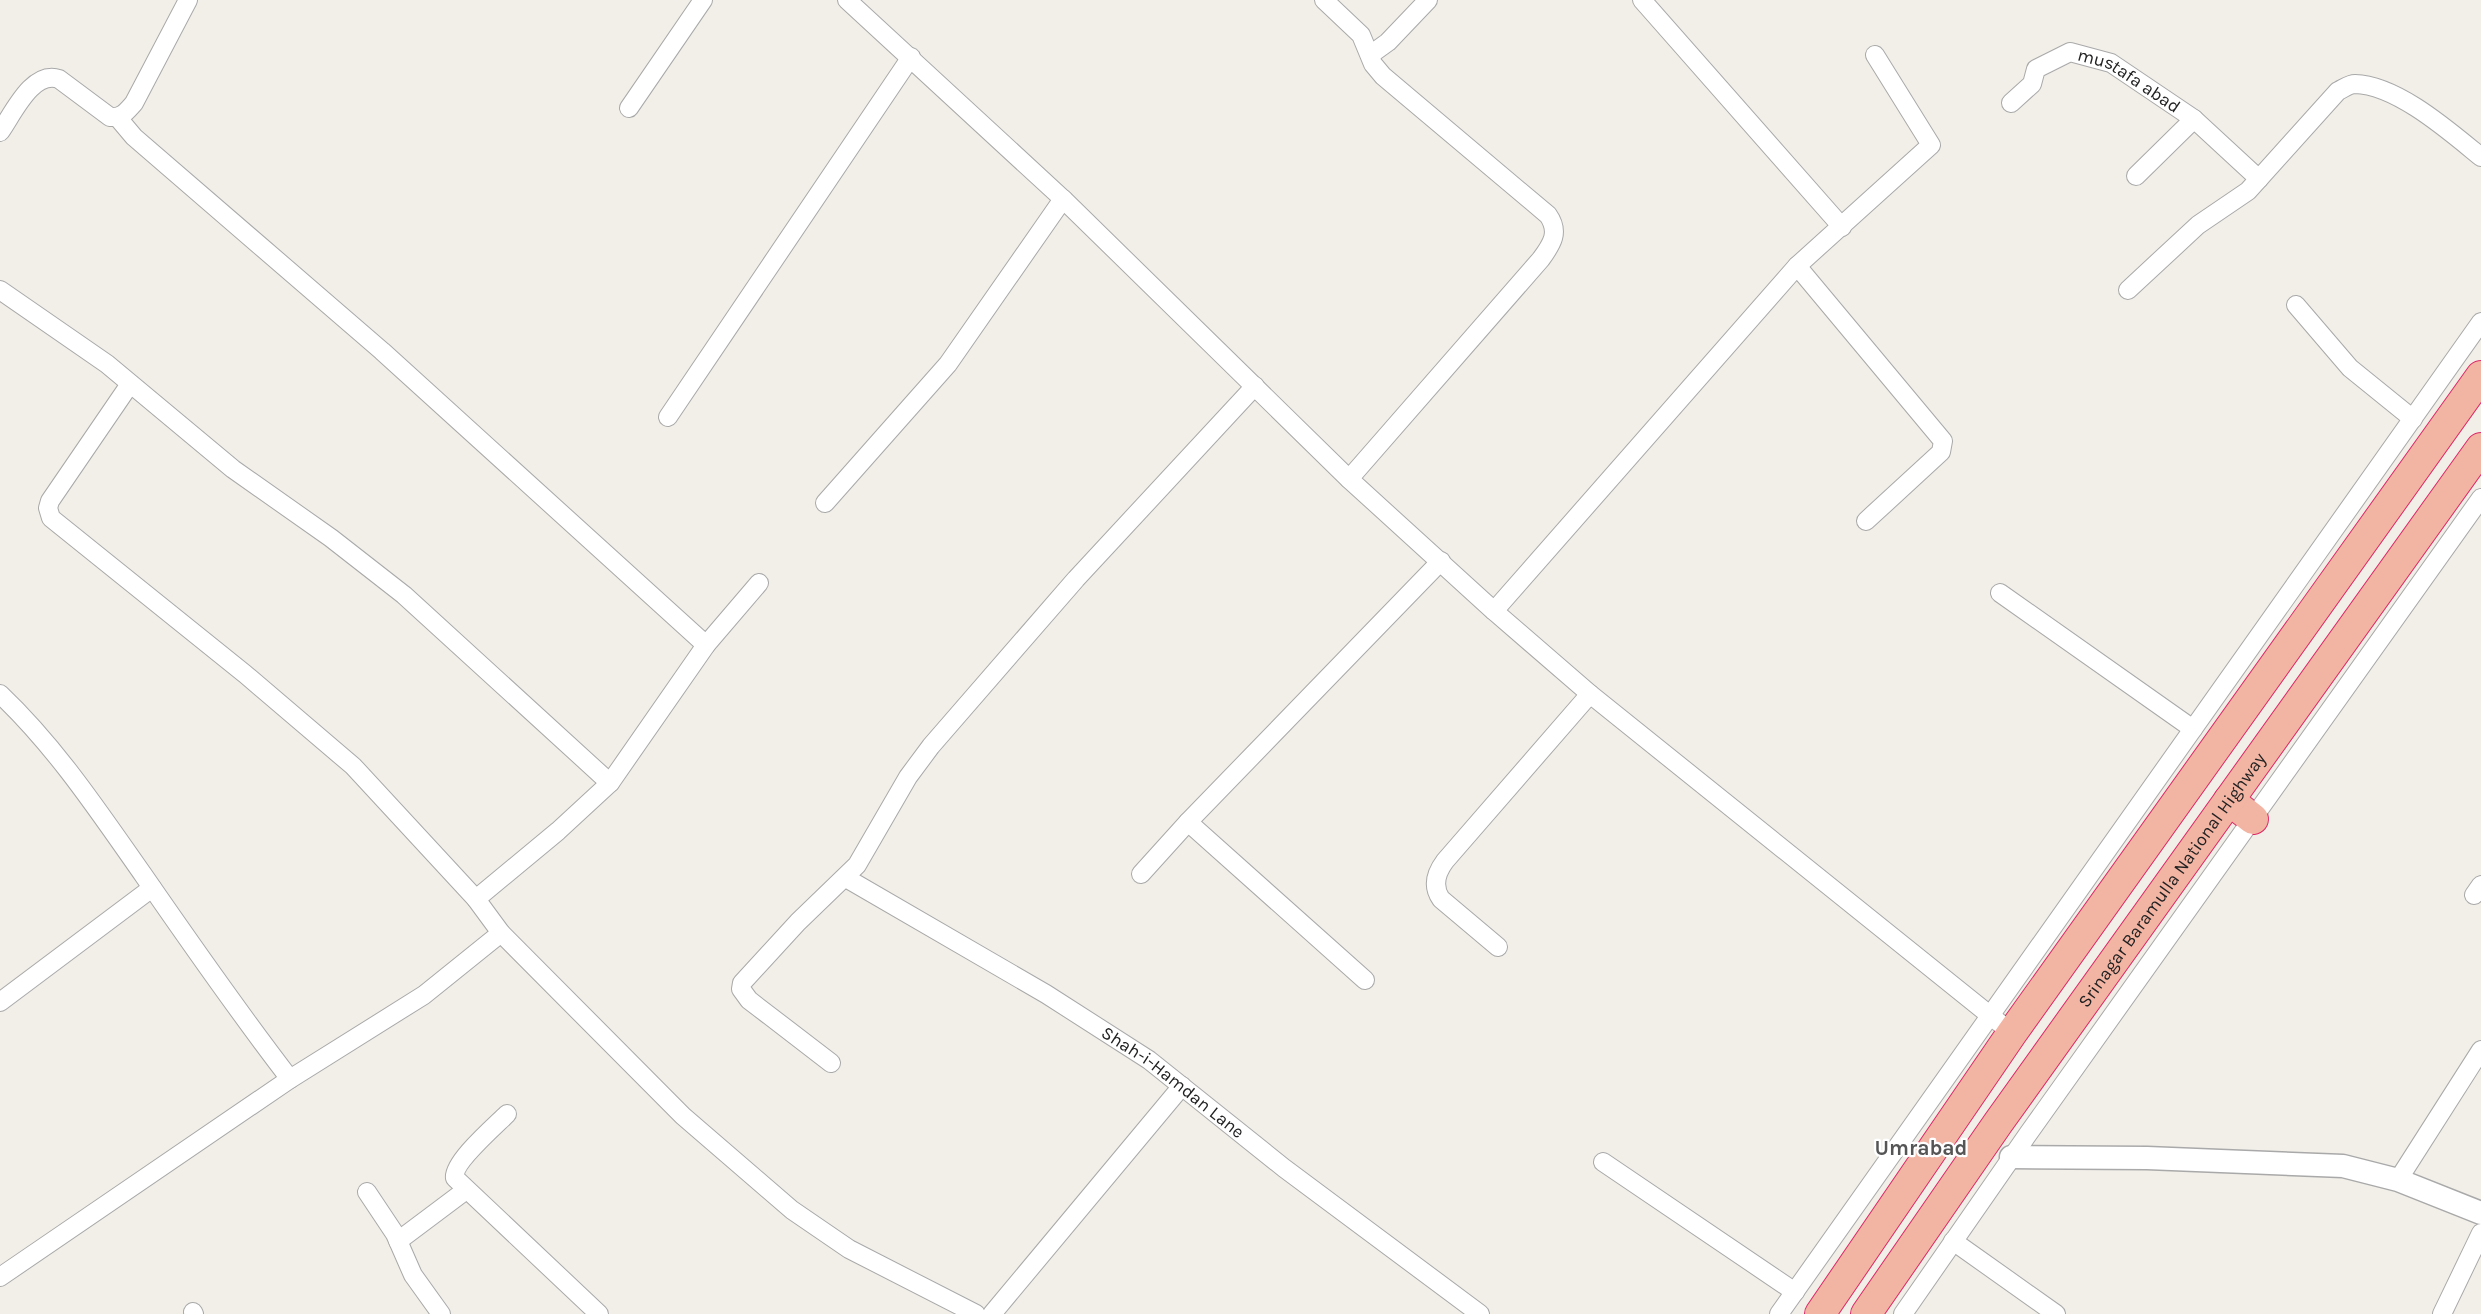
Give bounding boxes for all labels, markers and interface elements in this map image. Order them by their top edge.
street label: mustafa abad [2075,44,2185,118]
street label: Srinagar Baramulla National Highway [2073,748,2271,1012]
street label: Shah-i-Hamdan Lane [1097,1021,1249,1143]
district label: Umrabad [1874,1136,1968,1160]

